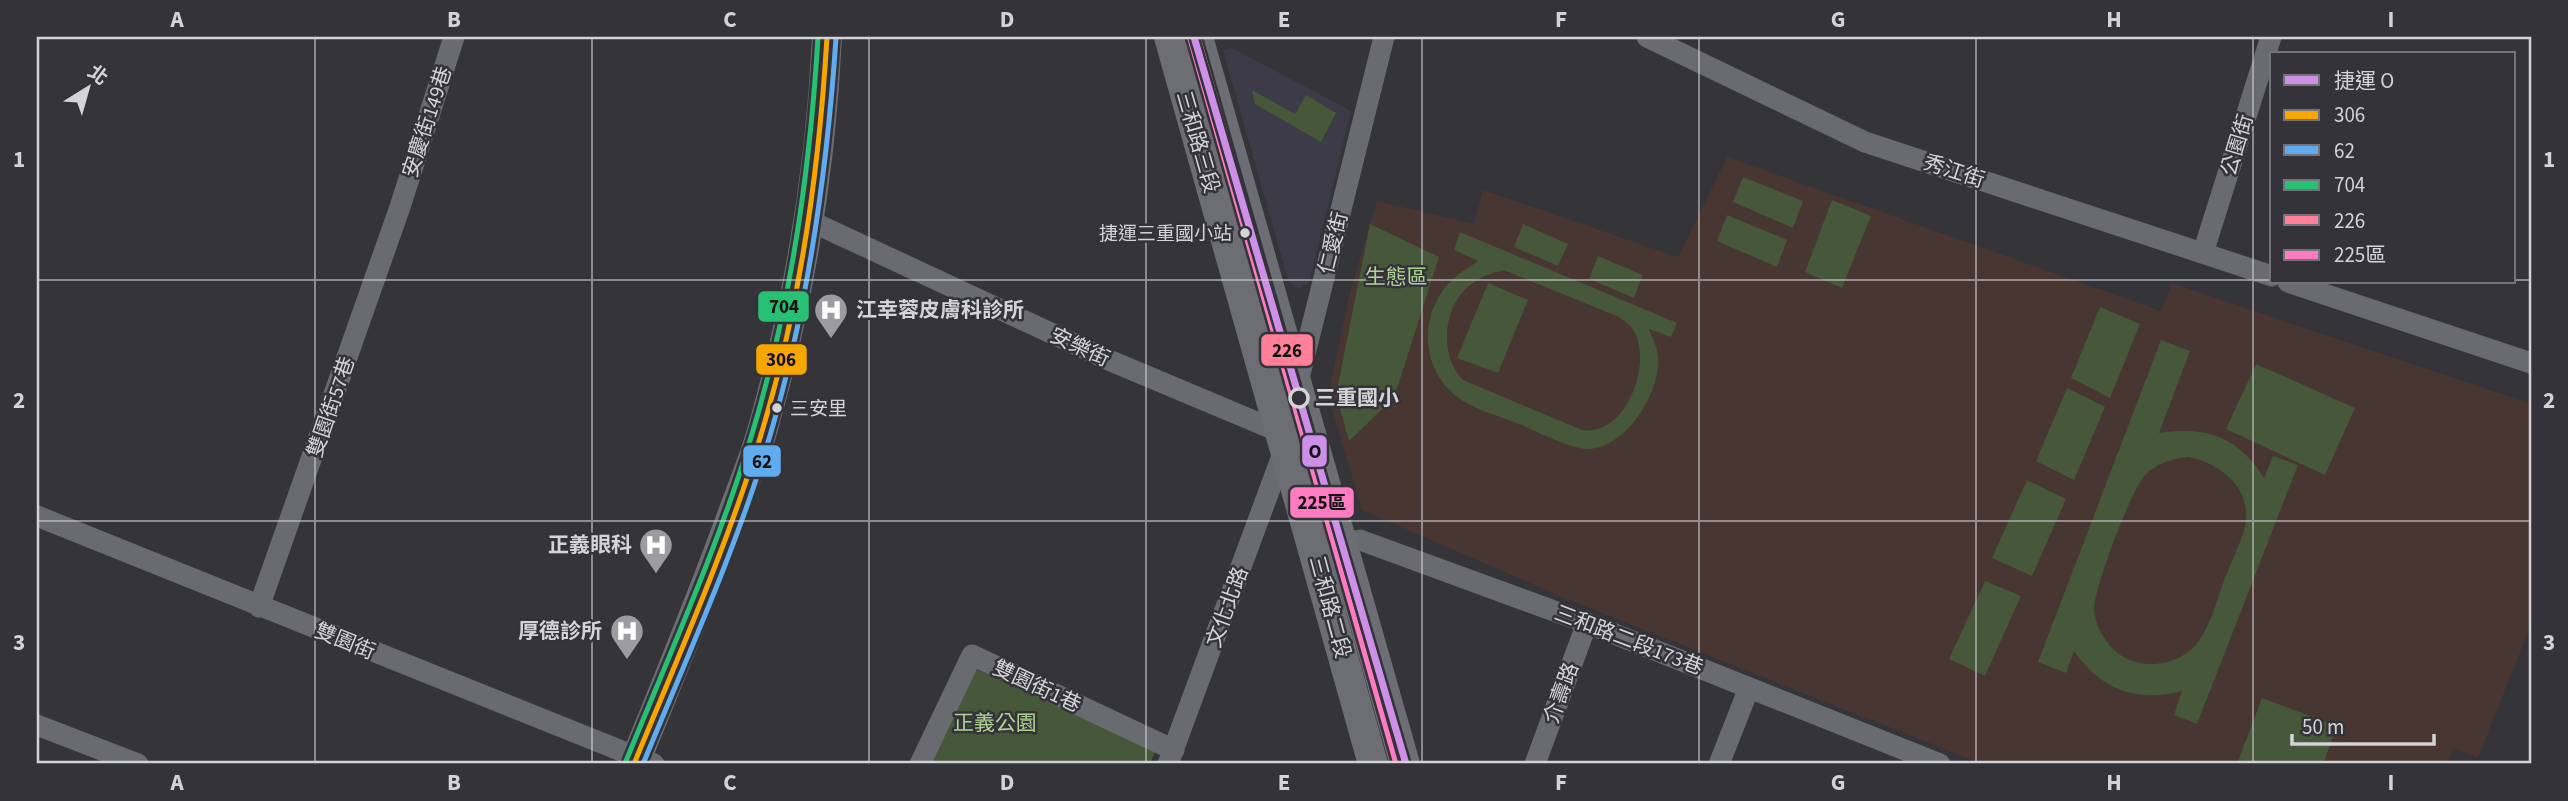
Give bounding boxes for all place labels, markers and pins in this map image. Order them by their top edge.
place label: 捷運三重國小站 [1099,221,1232,248]
marker: 捷運三重國小站 [1238,226,1252,240]
hospital icon: 江幸蓉皮膚科診所 [812,291,850,340]
place label: 江幸蓉皮膚科診所 [856,295,1024,325]
place label: 三重國小 [1315,383,1399,413]
marker: 三重國小 [1289,388,1309,408]
place label: 三安里 [790,396,847,423]
marker: 三安里 [770,401,784,415]
hospital icon: 正義眼科 [637,526,675,575]
place label: 正義眼科 [548,530,632,560]
hospital icon: 厚德診所 [608,612,646,661]
place label: 厚德診所 [518,616,602,646]

